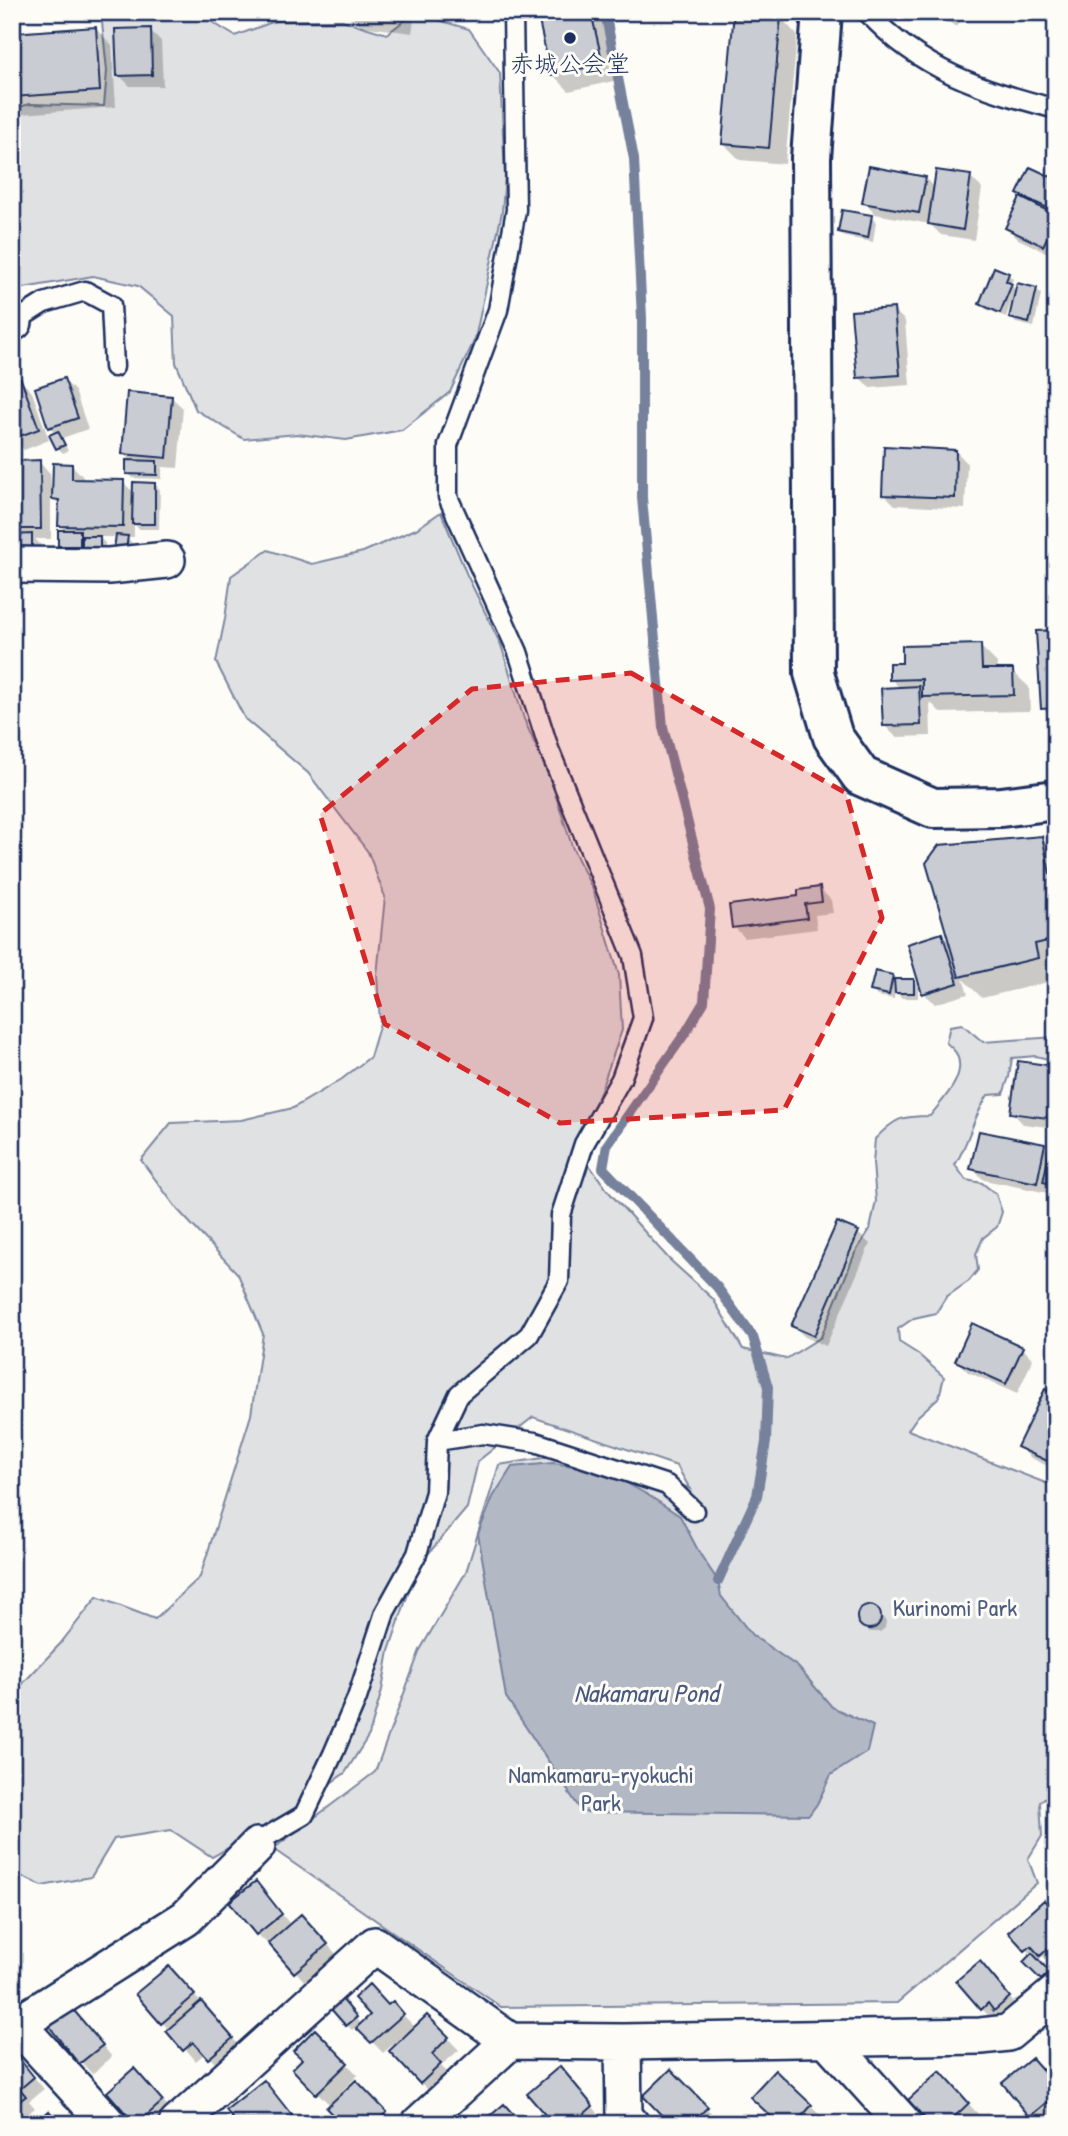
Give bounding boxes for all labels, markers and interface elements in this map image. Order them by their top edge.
marker: 赤城公会堂 [562,30,578,46]
place label: 赤城公会堂 [510,47,630,79]
park label: Kurinomi Park [893,1591,1017,1623]
water label: Nakamaru Pond [574,1675,722,1710]
park label: Namkamaru-ryokuchi Park [508,1758,694,1818]

